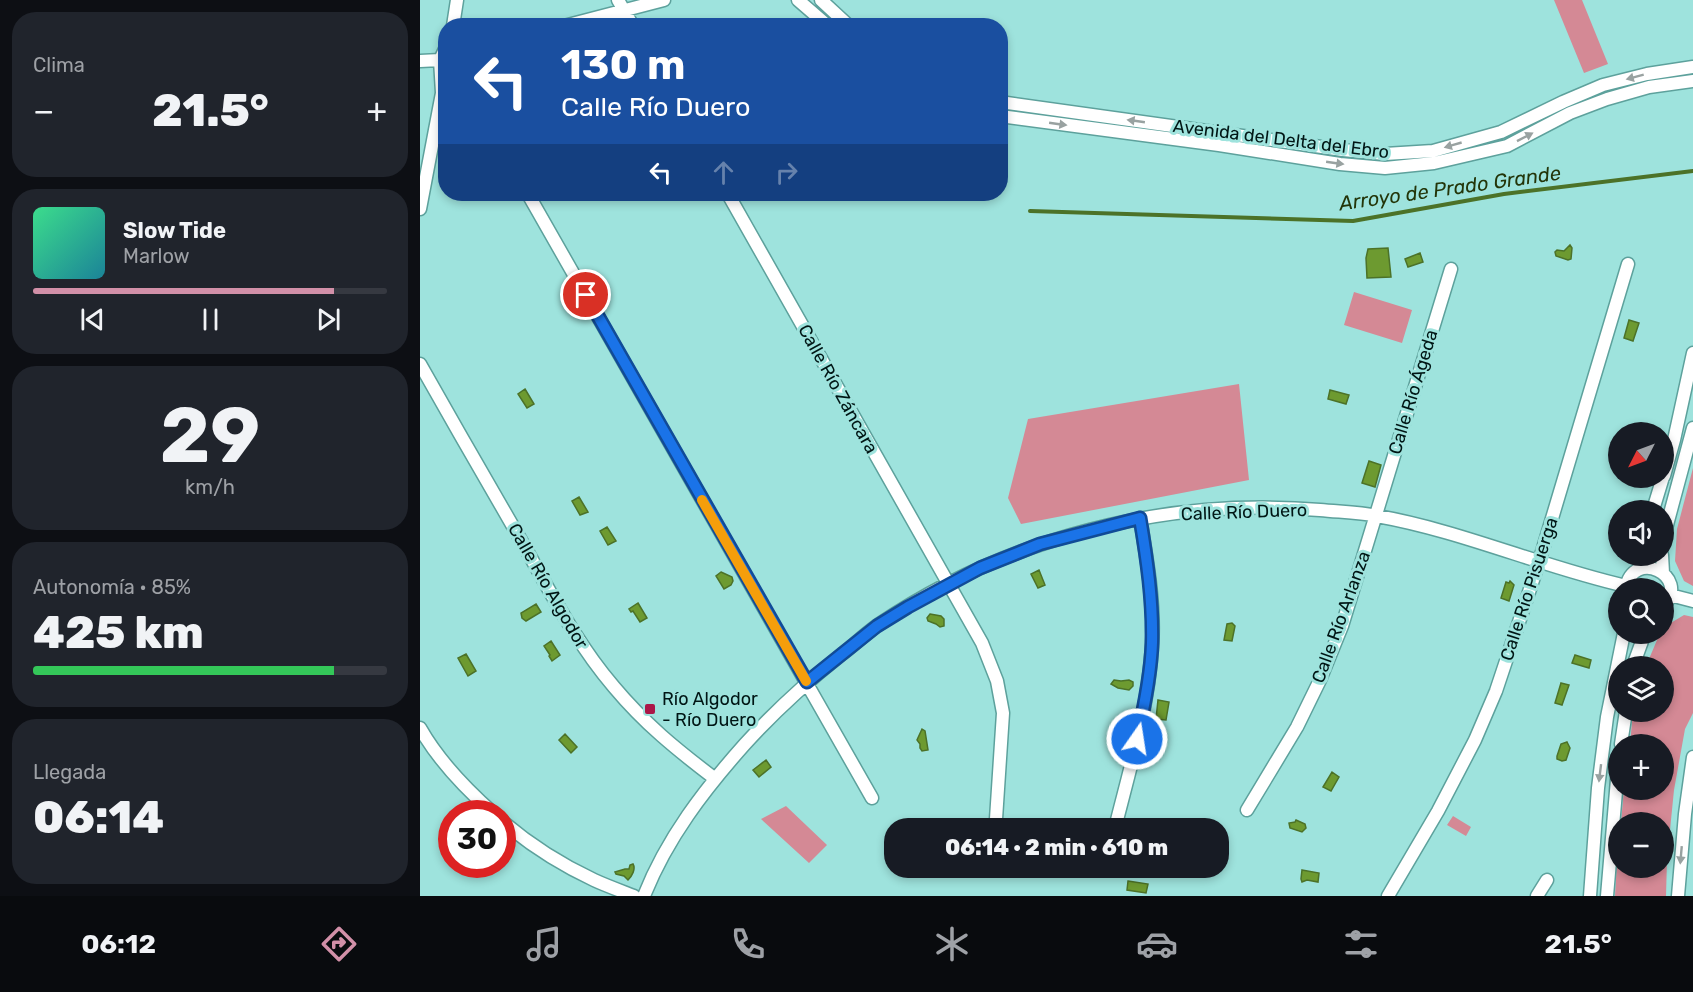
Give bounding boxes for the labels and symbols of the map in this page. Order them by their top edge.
one-way arrow [1626,73,1644,82]
street label: Avenida del Delta del Ebro [1172,115,1390,163]
one-way arrow [1126,116,1145,125]
one-way arrow [1049,119,1068,128]
one-way arrow [1516,132,1534,142]
one-way arrow [1444,141,1462,150]
one-way arrow [1325,159,1344,168]
water label: Arroyo de Prado Grande [1337,161,1562,216]
pin [560,269,611,320]
street label: Calle Río Záncara [793,321,883,457]
street label: Calle Río Ágeda [1384,327,1442,457]
north arrow [1608,422,1674,488]
street label: Calle Río Duero [1180,499,1308,525]
street label: Calle Río Pisuerga [1495,515,1563,663]
street label: Calle Río Algodor [503,519,593,653]
street label: Calle Río Arlanza [1307,548,1375,686]
place label: Río Algodor - Río Duero [662,688,758,731]
marker: Río Algodor - Río Duero [643,702,657,716]
position arrow [1105,707,1169,771]
one-way arrow [1596,764,1605,783]
speed limit sign: 30 [438,800,516,878]
one-way arrow [1676,846,1686,865]

